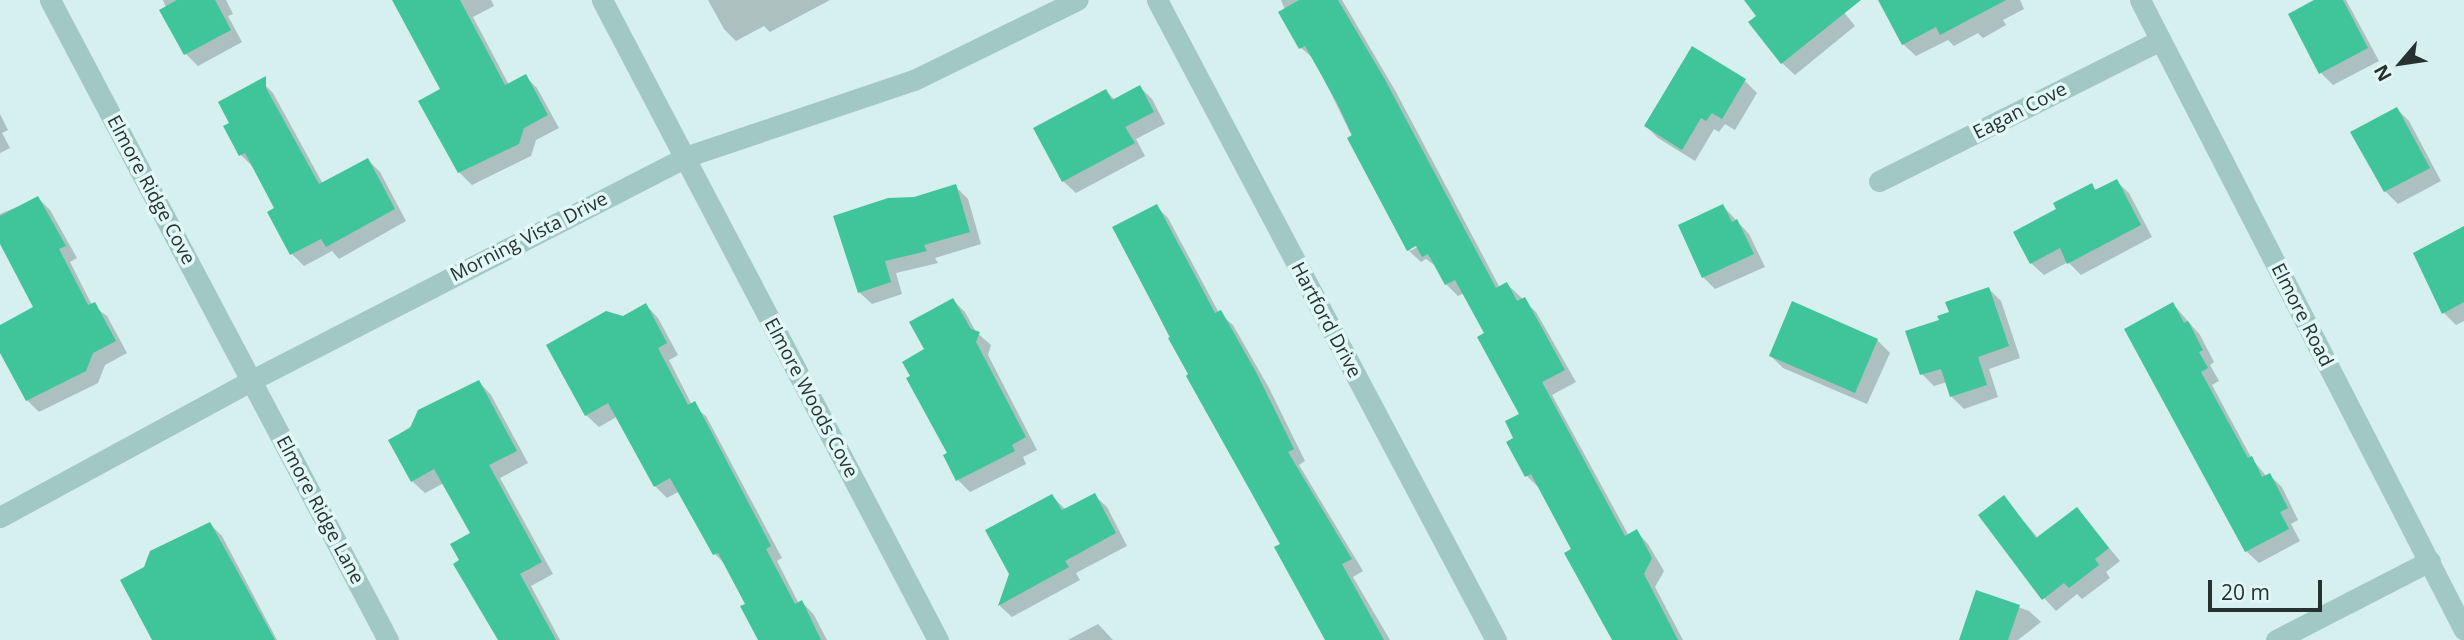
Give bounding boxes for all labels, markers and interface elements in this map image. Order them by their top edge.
north arrow [2366,28,2436,98]
text: N [2368,60,2398,86]
street label: Eagan Cove [1969,78,2071,144]
street label: Elmore Ridge Cove [102,112,200,268]
street label: Morning Vista Drive [446,187,612,287]
street label: Hartford Drive [1286,258,1366,382]
street label: Elmore Road [2266,259,2338,371]
street label: Elmore Woods Cove [759,314,863,482]
street label: Elmore Ridge Lane [271,432,369,588]
scale bar [2212,566,2326,610]
text: 20 m [2221,578,2270,606]

